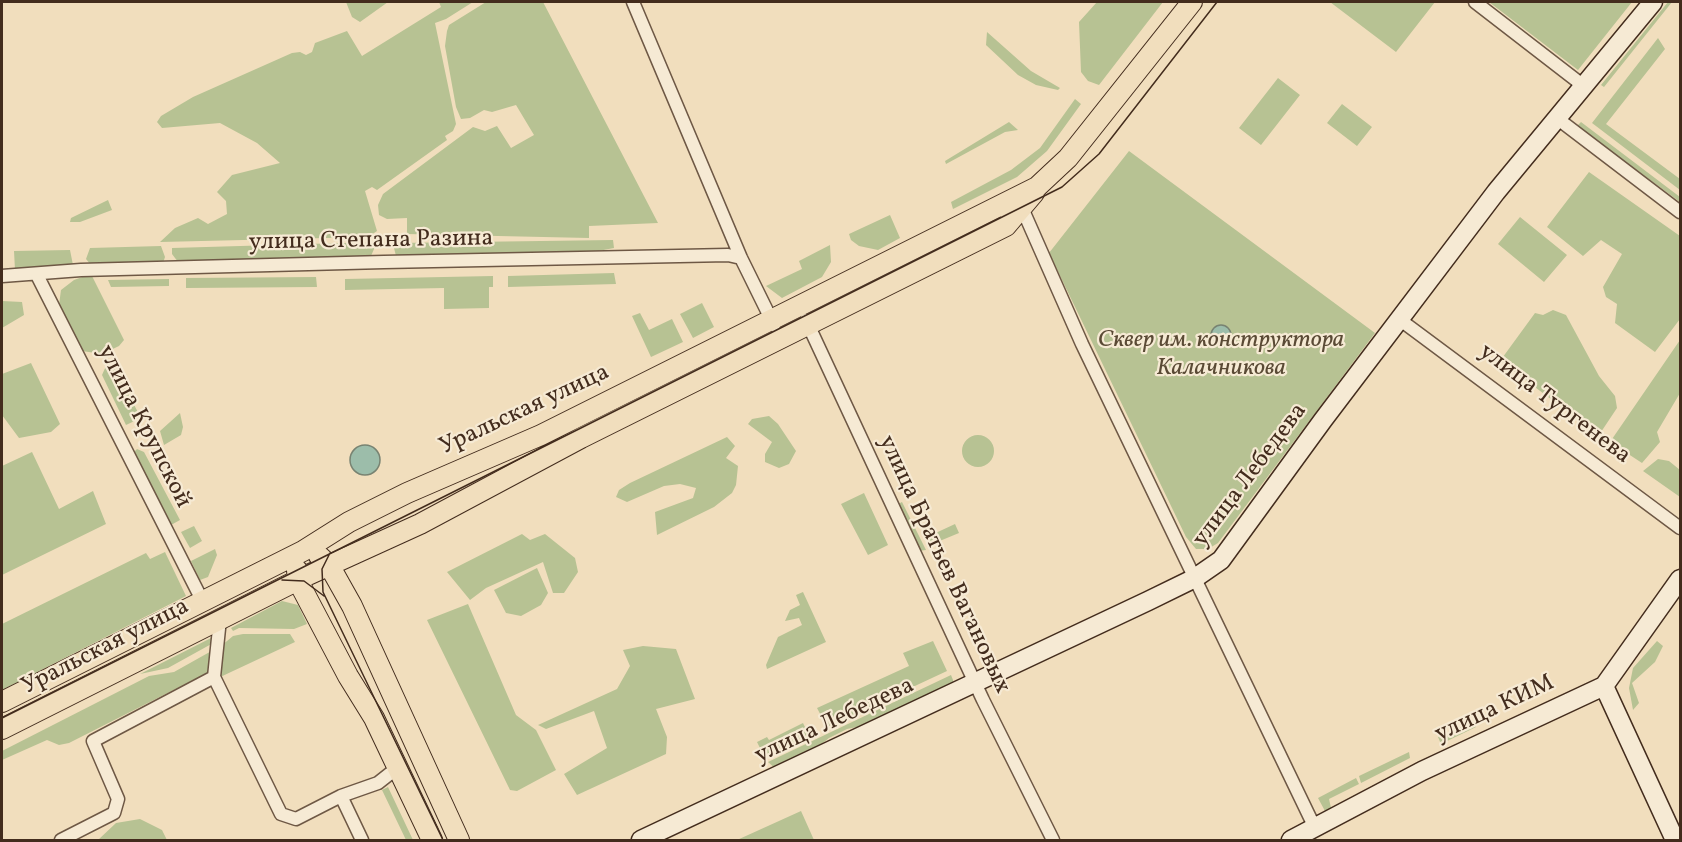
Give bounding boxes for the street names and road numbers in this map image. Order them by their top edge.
street label: улица Степана Разина [248,225,494,259]
street label: улица Тургенева [1472,338,1636,472]
street label: улица Крупской [90,341,196,513]
street label: Уральская улица [436,359,614,463]
street label: улица Лебедева [1188,399,1314,553]
street label: улица Братьев Вагановых [870,431,1016,699]
street label: Уральская улица [18,593,194,703]
street label: улица КИМ [1431,670,1559,750]
street label: улица Лебедева [751,673,919,771]

